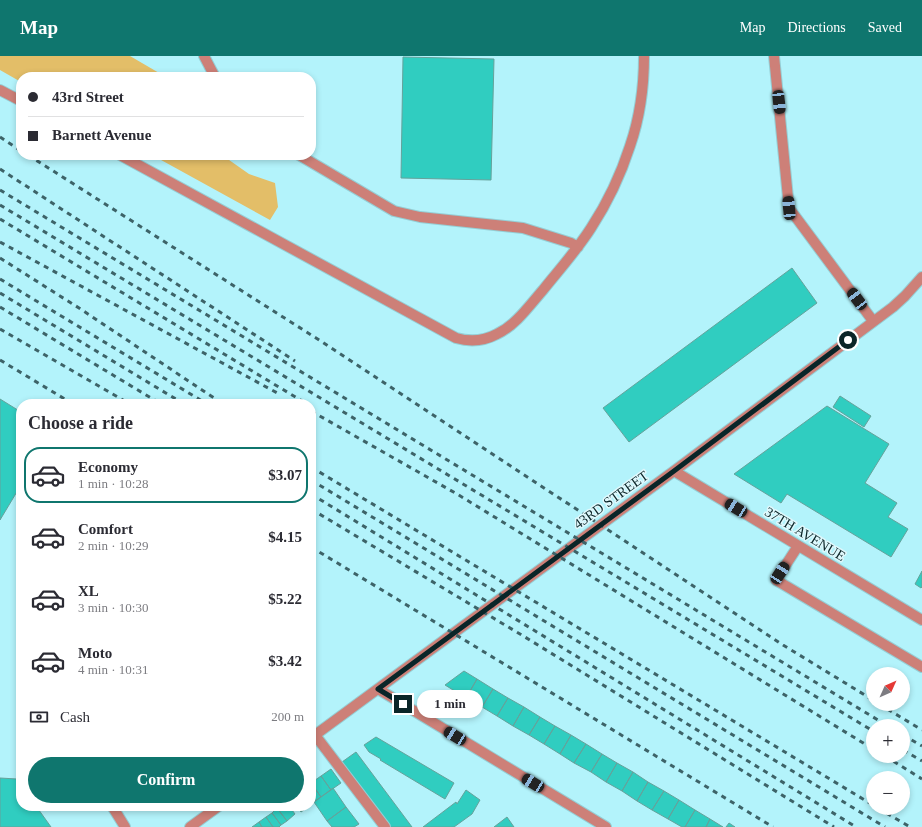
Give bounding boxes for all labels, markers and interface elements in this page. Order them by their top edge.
text: Map [20,17,58,38]
text: Map [740,20,765,35]
text: Directions [787,20,846,35]
text: Saved [868,20,902,35]
text: 43rd Street [52,89,124,105]
car [772,89,786,115]
text: Barnett Avenue [52,127,151,143]
car [782,196,796,220]
car [845,286,869,312]
route start [839,331,857,349]
text: Choose a ride [28,413,133,433]
icon: car [30,457,66,493]
text: Economy [78,459,138,475]
text: $3.07 [268,467,302,483]
street label: 43RD STREET [571,468,651,532]
text: 1 min · 10:28 [78,476,148,491]
car [723,497,749,519]
street label: 37TH AVENUE [762,504,848,564]
icon: car [30,519,66,555]
text: Comfort [78,521,133,537]
text: $4.15 [268,529,302,545]
text: 2 min · 10:29 [78,538,148,553]
car [768,560,792,586]
icon: car [30,581,66,617]
text: XL [78,583,99,599]
text: $5.22 [268,591,302,607]
text: 3 min · 10:30 [78,600,148,615]
icon: car [30,643,66,679]
text: Moto [78,645,112,661]
text: $3.42 [268,653,302,669]
text: 4 min · 10:31 [78,662,148,677]
north arrow [866,667,910,711]
map controls [866,667,910,815]
callout: 1 min [417,690,483,718]
route end [394,695,412,713]
text: 1 min [434,696,466,711]
icon: cash [28,706,50,728]
text: Cash [60,709,90,725]
text: 200 m [271,709,304,724]
button: + [866,719,910,763]
car [442,725,468,747]
button: Confirm [28,757,304,803]
button: − [866,771,910,815]
car [520,772,546,794]

